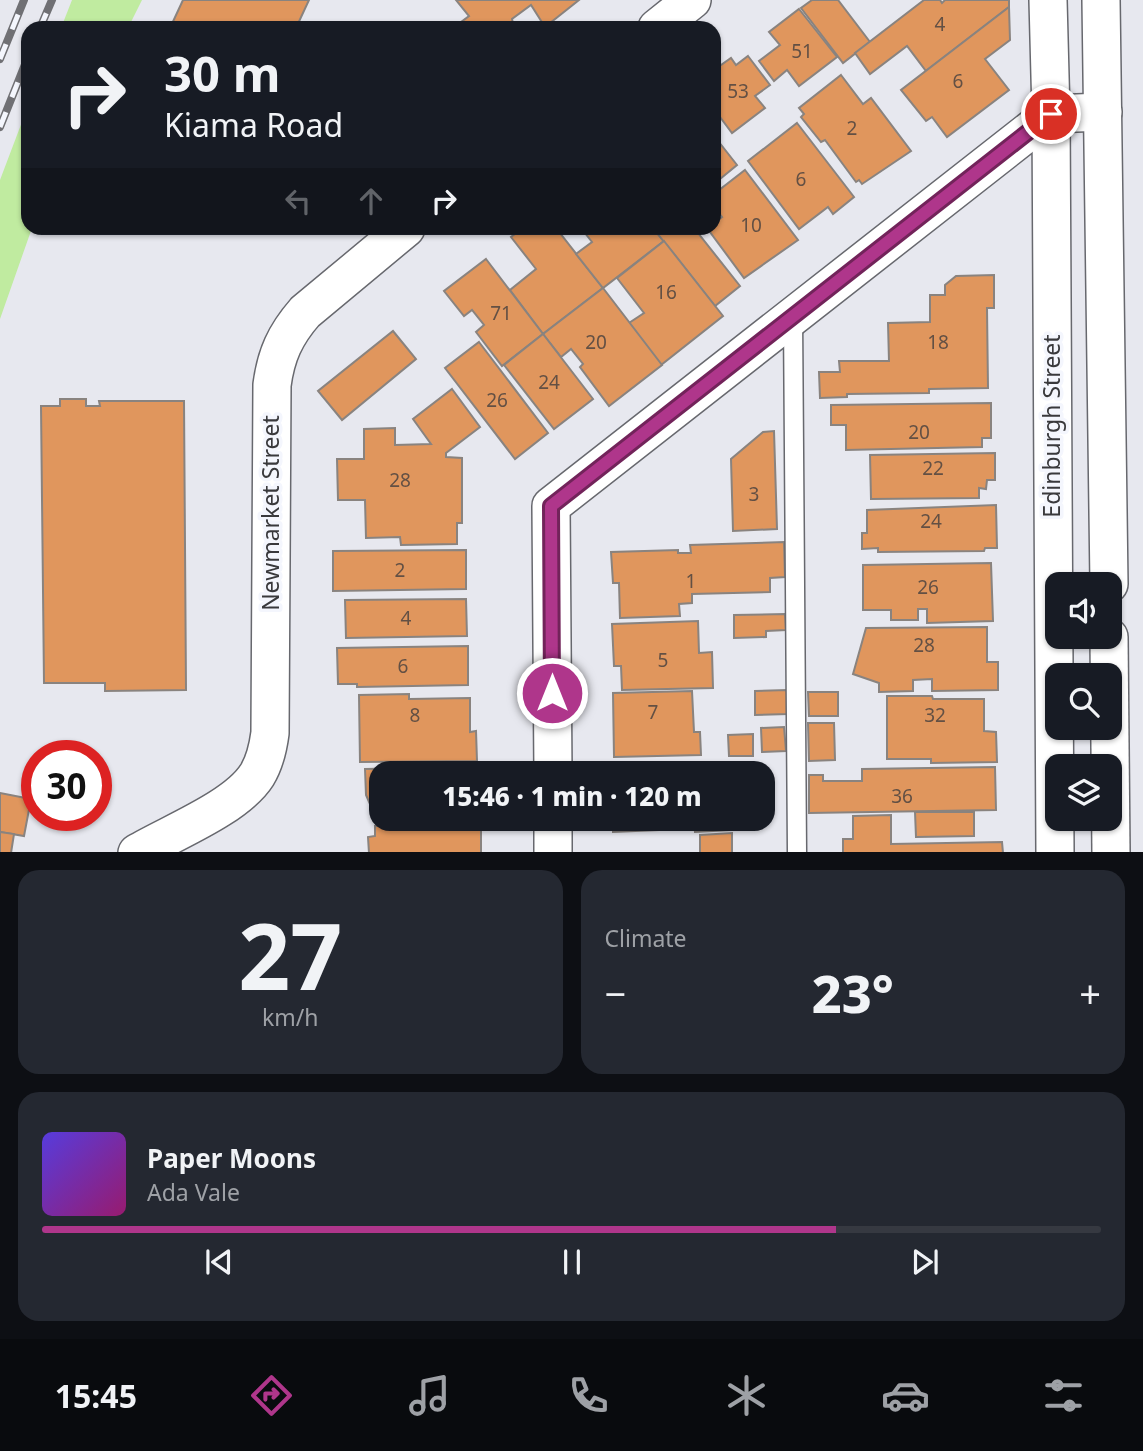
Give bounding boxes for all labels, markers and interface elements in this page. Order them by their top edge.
house number: 4 [935,11,946,37]
house number: 51 [791,38,813,64]
text: 30 m [164,40,281,106]
icon: right [49,49,140,140]
house number: 6 [953,68,963,94]
house number: 53 [727,78,749,104]
pin [1021,84,1081,144]
icon: arrive [1032,95,1070,133]
text: Kiama Road [164,103,343,146]
house number: 2 [847,115,857,141]
house number: 6 [796,166,806,192]
icon: left [279,182,317,220]
icon: ahead [352,182,390,220]
icon: right [425,182,463,220]
house number: 10 [740,212,762,238]
house number: 16 [655,279,677,305]
house number: 71 [490,300,512,326]
house number: 20 [585,329,607,355]
house number: 18 [927,329,949,355]
street label: Edinburgh Street [1035,334,1067,518]
house number: 24 [538,369,560,395]
house number: 26 [486,387,508,413]
street label: Newmarket Street [254,415,286,611]
house number: 20 [908,419,930,445]
house number: 22 [922,455,944,481]
house number: 28 [389,467,411,493]
house number: 3 [749,481,759,507]
house number: 24 [920,508,942,534]
house number: 2 [395,557,405,583]
house number: 1 [686,568,696,594]
map controls [1045,572,1122,831]
button: sound [1045,572,1122,649]
house number: 26 [917,574,939,600]
house number: 4 [401,605,412,631]
house number: 28 [913,632,935,658]
house number: 5 [658,647,668,673]
house number: 6 [398,653,408,679]
position arrow [515,656,589,730]
button: search [1045,663,1122,740]
house number: 7 [648,699,658,725]
house number: 8 [410,702,420,728]
house number: 32 [924,702,946,728]
speed limit sign: 30 [21,740,112,831]
button: layers [1045,754,1122,831]
text: 15:46 · 1 min · 120 m [442,778,702,814]
house number: 36 [891,783,913,809]
text: 27 [238,893,342,1017]
text: Climate [605,922,687,954]
text: 23° [812,957,894,1028]
text: − [605,967,626,1019]
text: + [1079,967,1101,1019]
text: km/h [262,1001,319,1033]
text: Paper Moons [147,1140,316,1176]
text: Ada Vale [147,1176,240,1208]
icon: previous [200,1243,238,1281]
icon: pause [553,1243,591,1281]
icon: next [906,1243,944,1281]
icon: directions [247,1371,296,1420]
icon: music [405,1371,454,1420]
icon: phone [564,1371,613,1420]
icon: climate [722,1371,771,1420]
icon: car [881,1371,930,1420]
icon: filters [1039,1371,1088,1420]
text: 15:45 [55,1374,137,1417]

